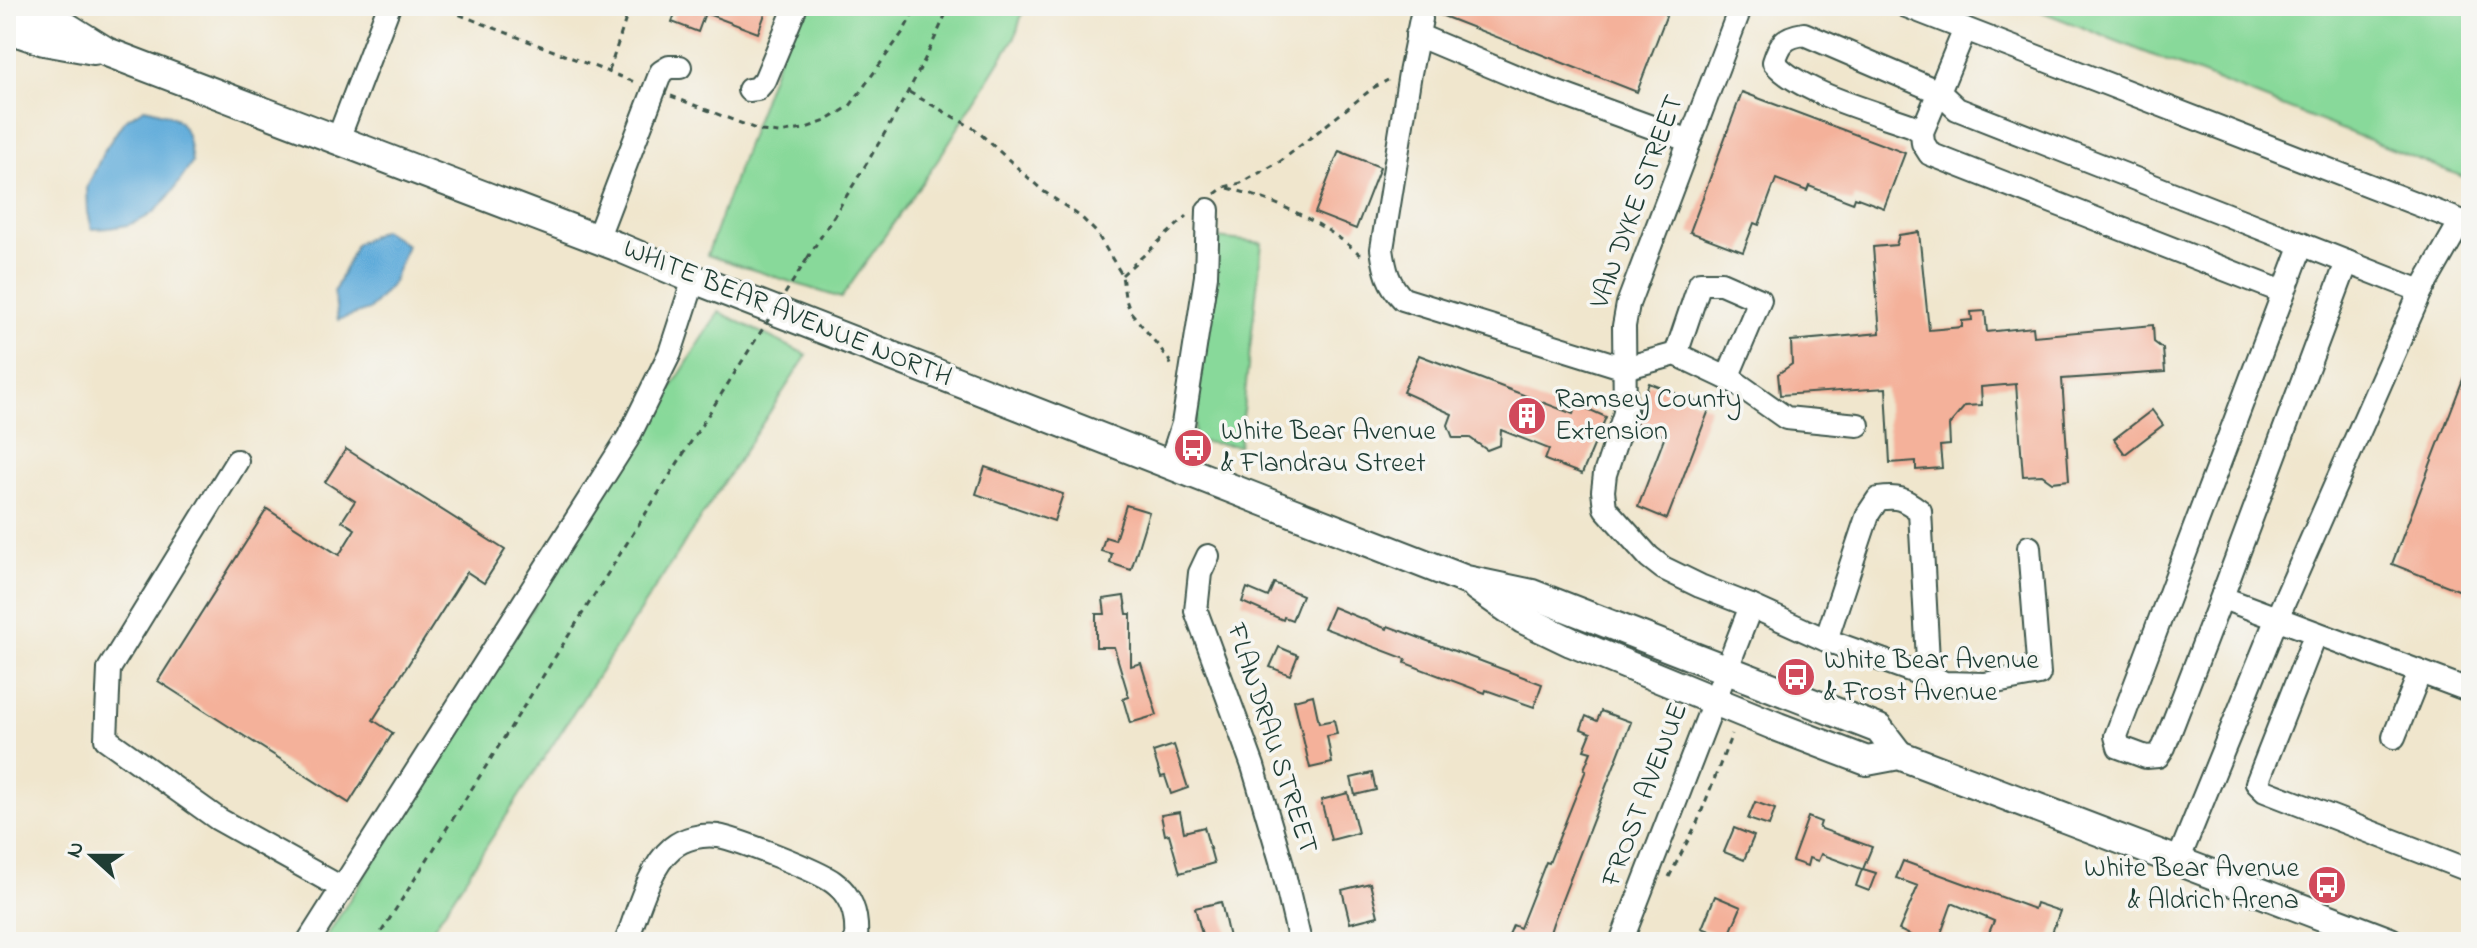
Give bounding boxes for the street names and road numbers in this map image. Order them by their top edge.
street label: VAN DYKE STREET [1580,89,1696,316]
street label: WHITE BEAR AVENUE NORTH [616,229,958,399]
street label: FLANDRAU STREET [1214,617,1328,860]
street label: FROST AVENUE [1592,697,1700,894]

